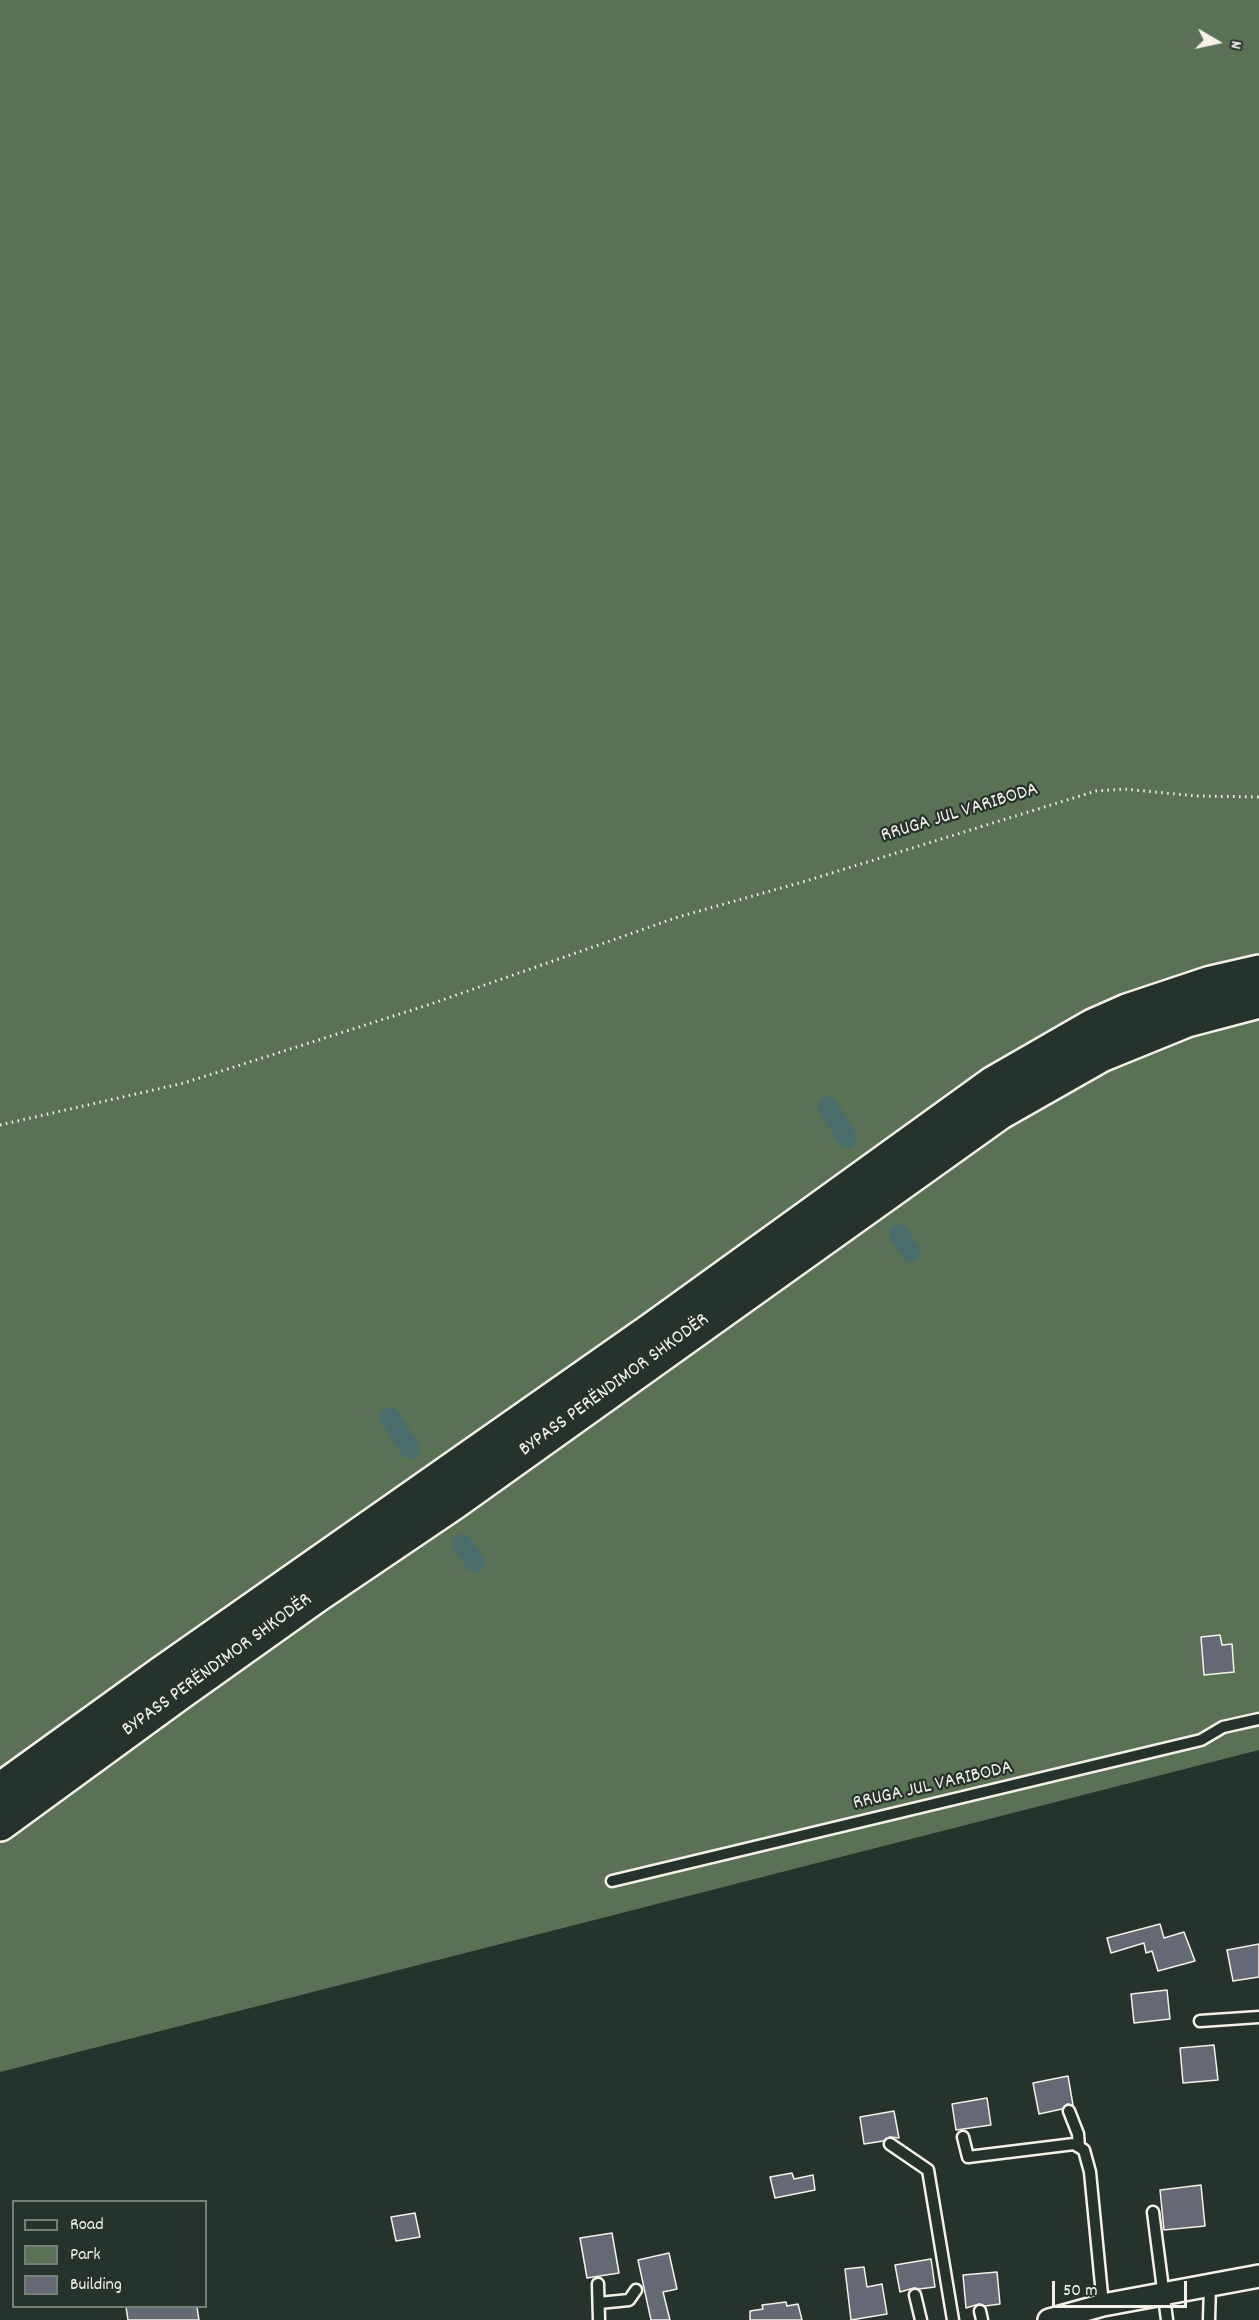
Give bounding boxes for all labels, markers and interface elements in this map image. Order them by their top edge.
north arrow [1187,12,1247,72]
text: N [1223,39,1247,51]
street label: RRUGA JUL VARIBODA [879,779,1041,849]
street label: BYPASS PERËNDIMOR SHKODËR [515,1309,715,1463]
street label: BYPASS PERËNDIMOR SHKODËR [118,1589,318,1743]
street label: RRUGA JUL VARIBODA [851,1757,1015,1817]
legend [12,2200,207,2308]
text: Road [70,2213,104,2238]
text: Park [70,2243,101,2268]
scale bar [1055,2269,1190,2307]
text: Building [70,2273,122,2298]
text: 50 m [1063,2279,1098,2304]

